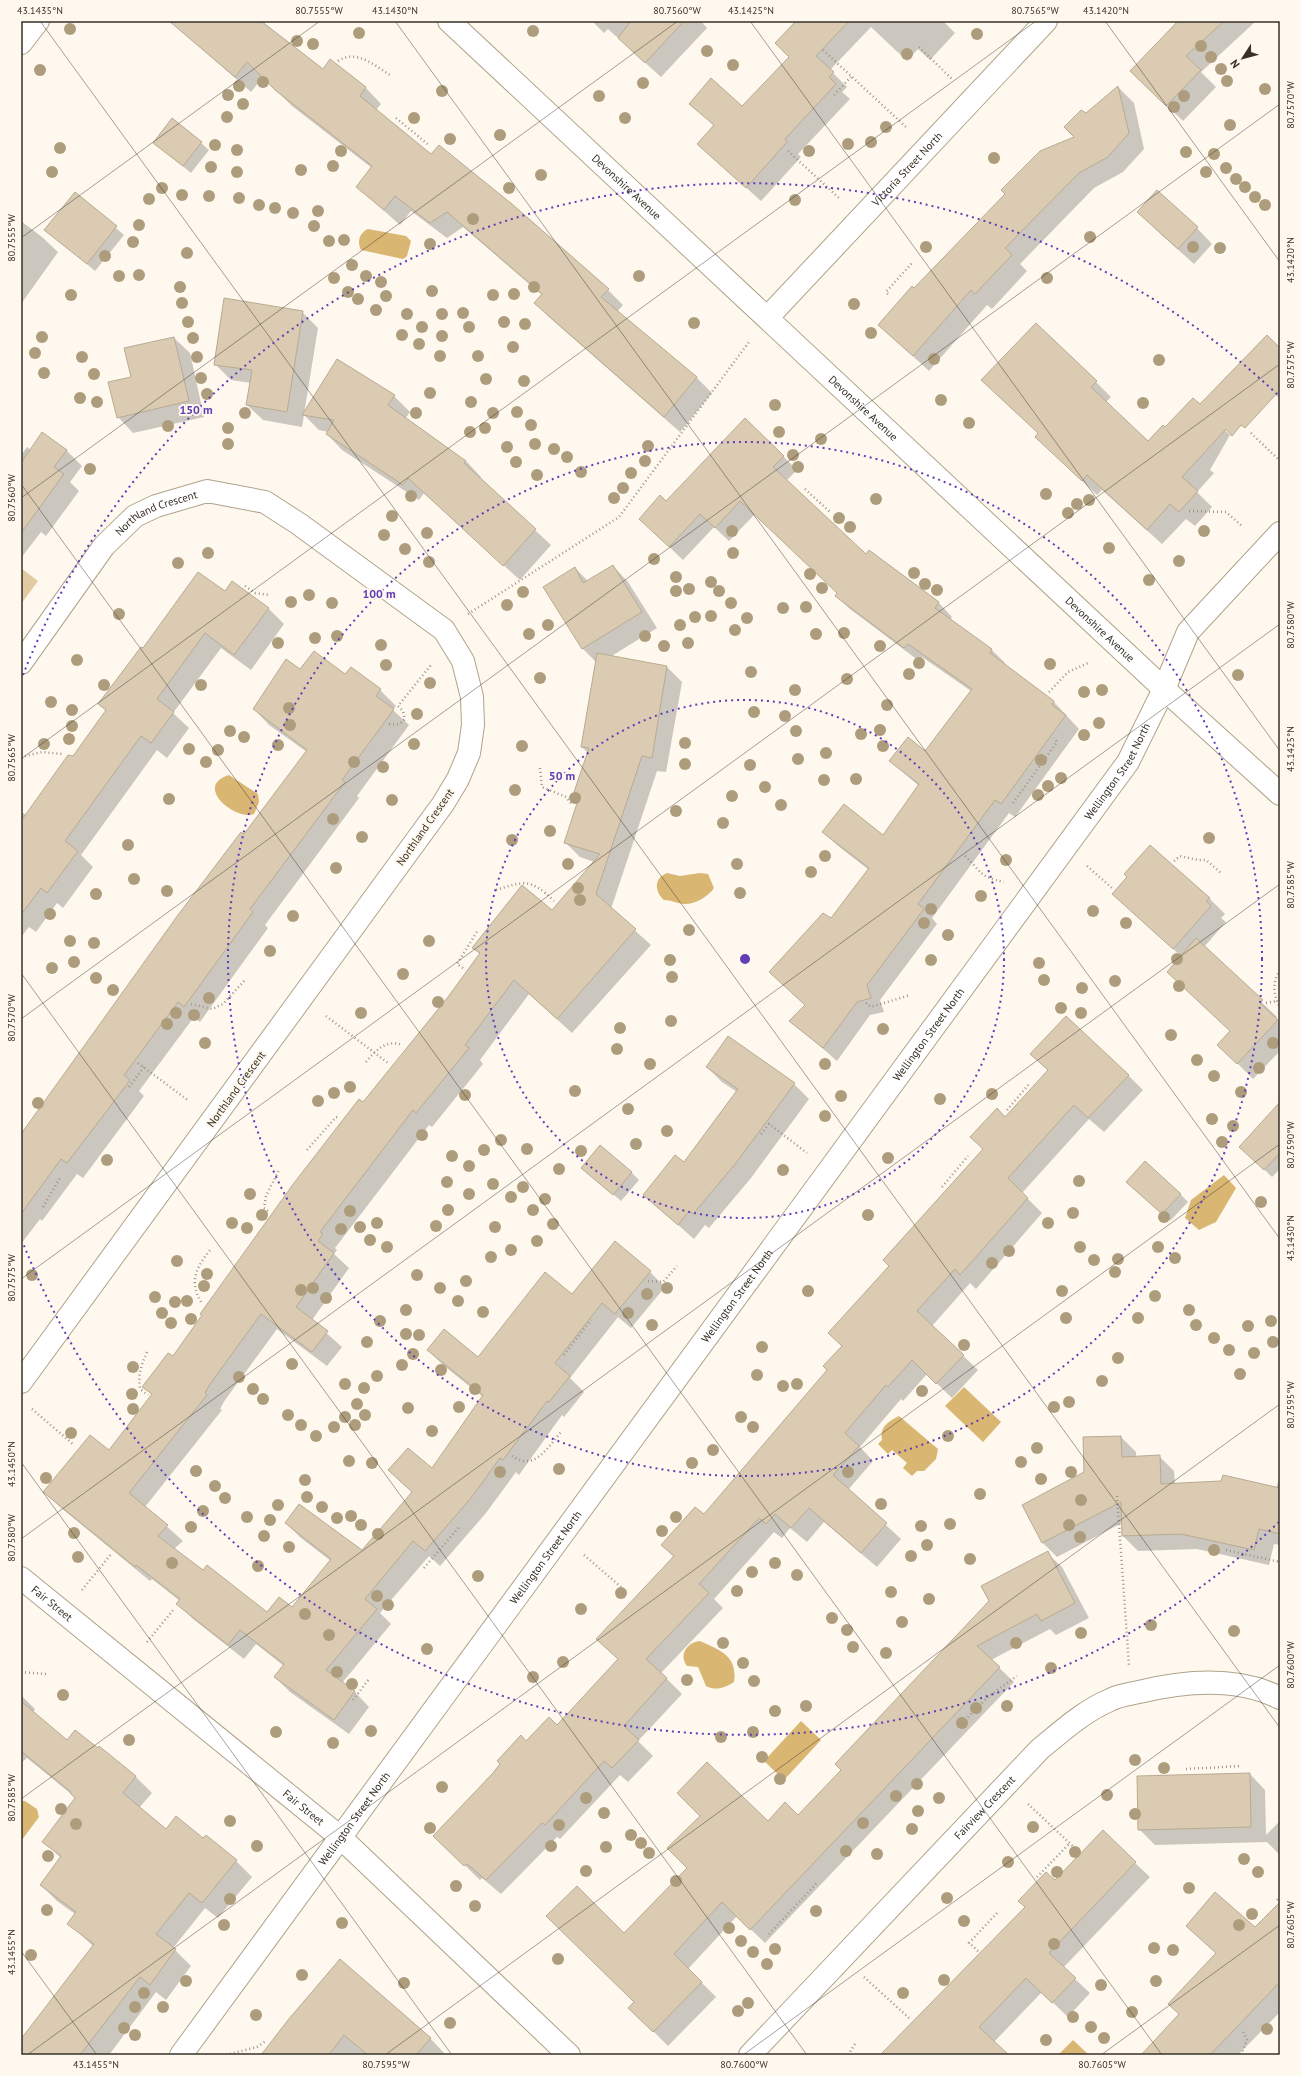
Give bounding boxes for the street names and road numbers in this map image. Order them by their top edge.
street label: Victoria Street North [868,129,945,210]
street label: Devonshire Avenue [589,151,664,223]
street label: Devonshire Avenue [826,372,901,444]
street label: Northland Crescent [112,487,199,538]
street label: Devonshire Avenue [1063,594,1138,665]
street label: Wellington Street North [1081,721,1153,822]
street label: Northland Crescent [393,786,457,868]
street label: Wellington Street North [890,985,967,1084]
street label: Northland Crescent [204,1048,268,1130]
street label: Wellington Street North [698,1246,776,1345]
street label: Wellington Street North [507,1508,584,1607]
street label: Fair Street [29,1582,76,1624]
street label: Wellington Street North [315,1769,393,1868]
street label: Fairview Crescent [951,1773,1018,1842]
street label: Fair Street [280,1787,327,1828]

